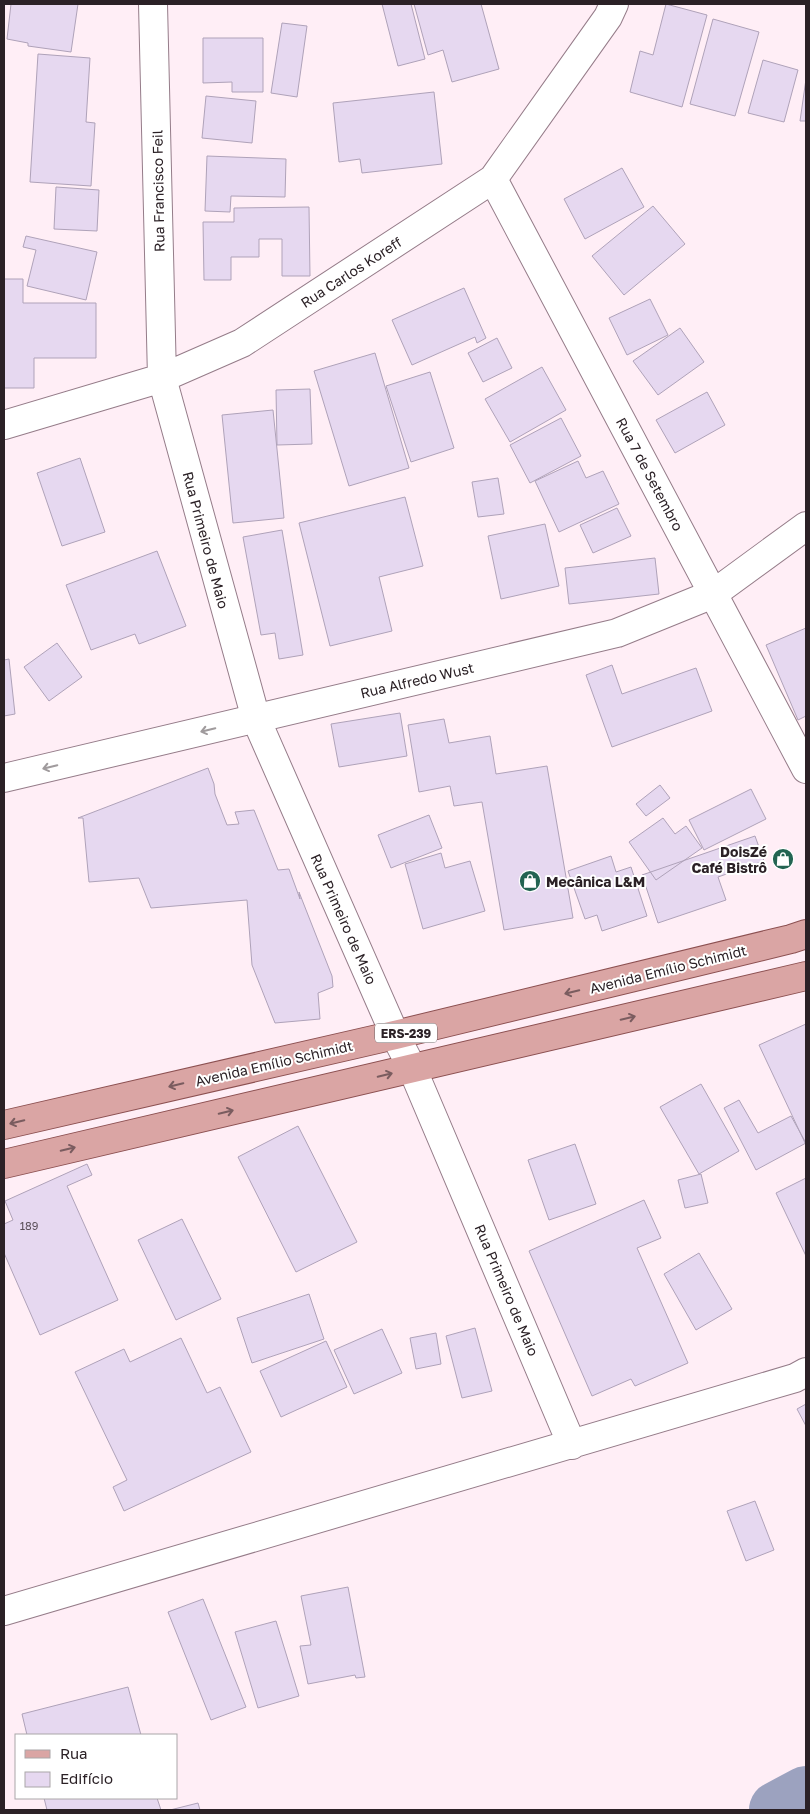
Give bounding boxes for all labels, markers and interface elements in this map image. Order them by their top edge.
street label: Rua Francisco Feil [148,130,168,252]
street label: Rua Carlos Koreff [297,233,405,311]
street label: Rua 7 de Setembro [613,414,687,534]
street label: Rua Primeiro de Maio [180,470,232,610]
street label: Rua Alfredo Wust [359,659,475,701]
one-way arrow [201,726,217,735]
one-way arrow [42,763,58,772]
place label: DoisZé Café Bistrô [691,843,767,876]
shop icon: DoisZé Café Bistrô [771,847,795,871]
street label: Rua Primeiro de Maio [307,851,381,987]
shop icon: Mecânica L&M [518,869,542,893]
place label: Mecânica L&M [546,873,645,890]
street label: Avenida Emílio Schimidt [588,941,748,997]
one-way arrow [565,988,581,997]
one-way arrow [620,1013,636,1022]
road number: ERS-239 [375,1024,437,1042]
street label: Avenida Emílio Schimidt [194,1037,354,1089]
one-way arrow [376,1070,392,1079]
one-way arrow [168,1081,184,1090]
one-way arrow [218,1107,234,1116]
one-way arrow [10,1118,26,1127]
one-way arrow [60,1144,76,1153]
house number: 189 [20,1219,38,1232]
street label: Rua Primeiro de Maio [472,1222,542,1358]
legend [15,1734,178,1799]
text: Rua [60,1744,87,1762]
text: Edifício [60,1769,113,1787]

